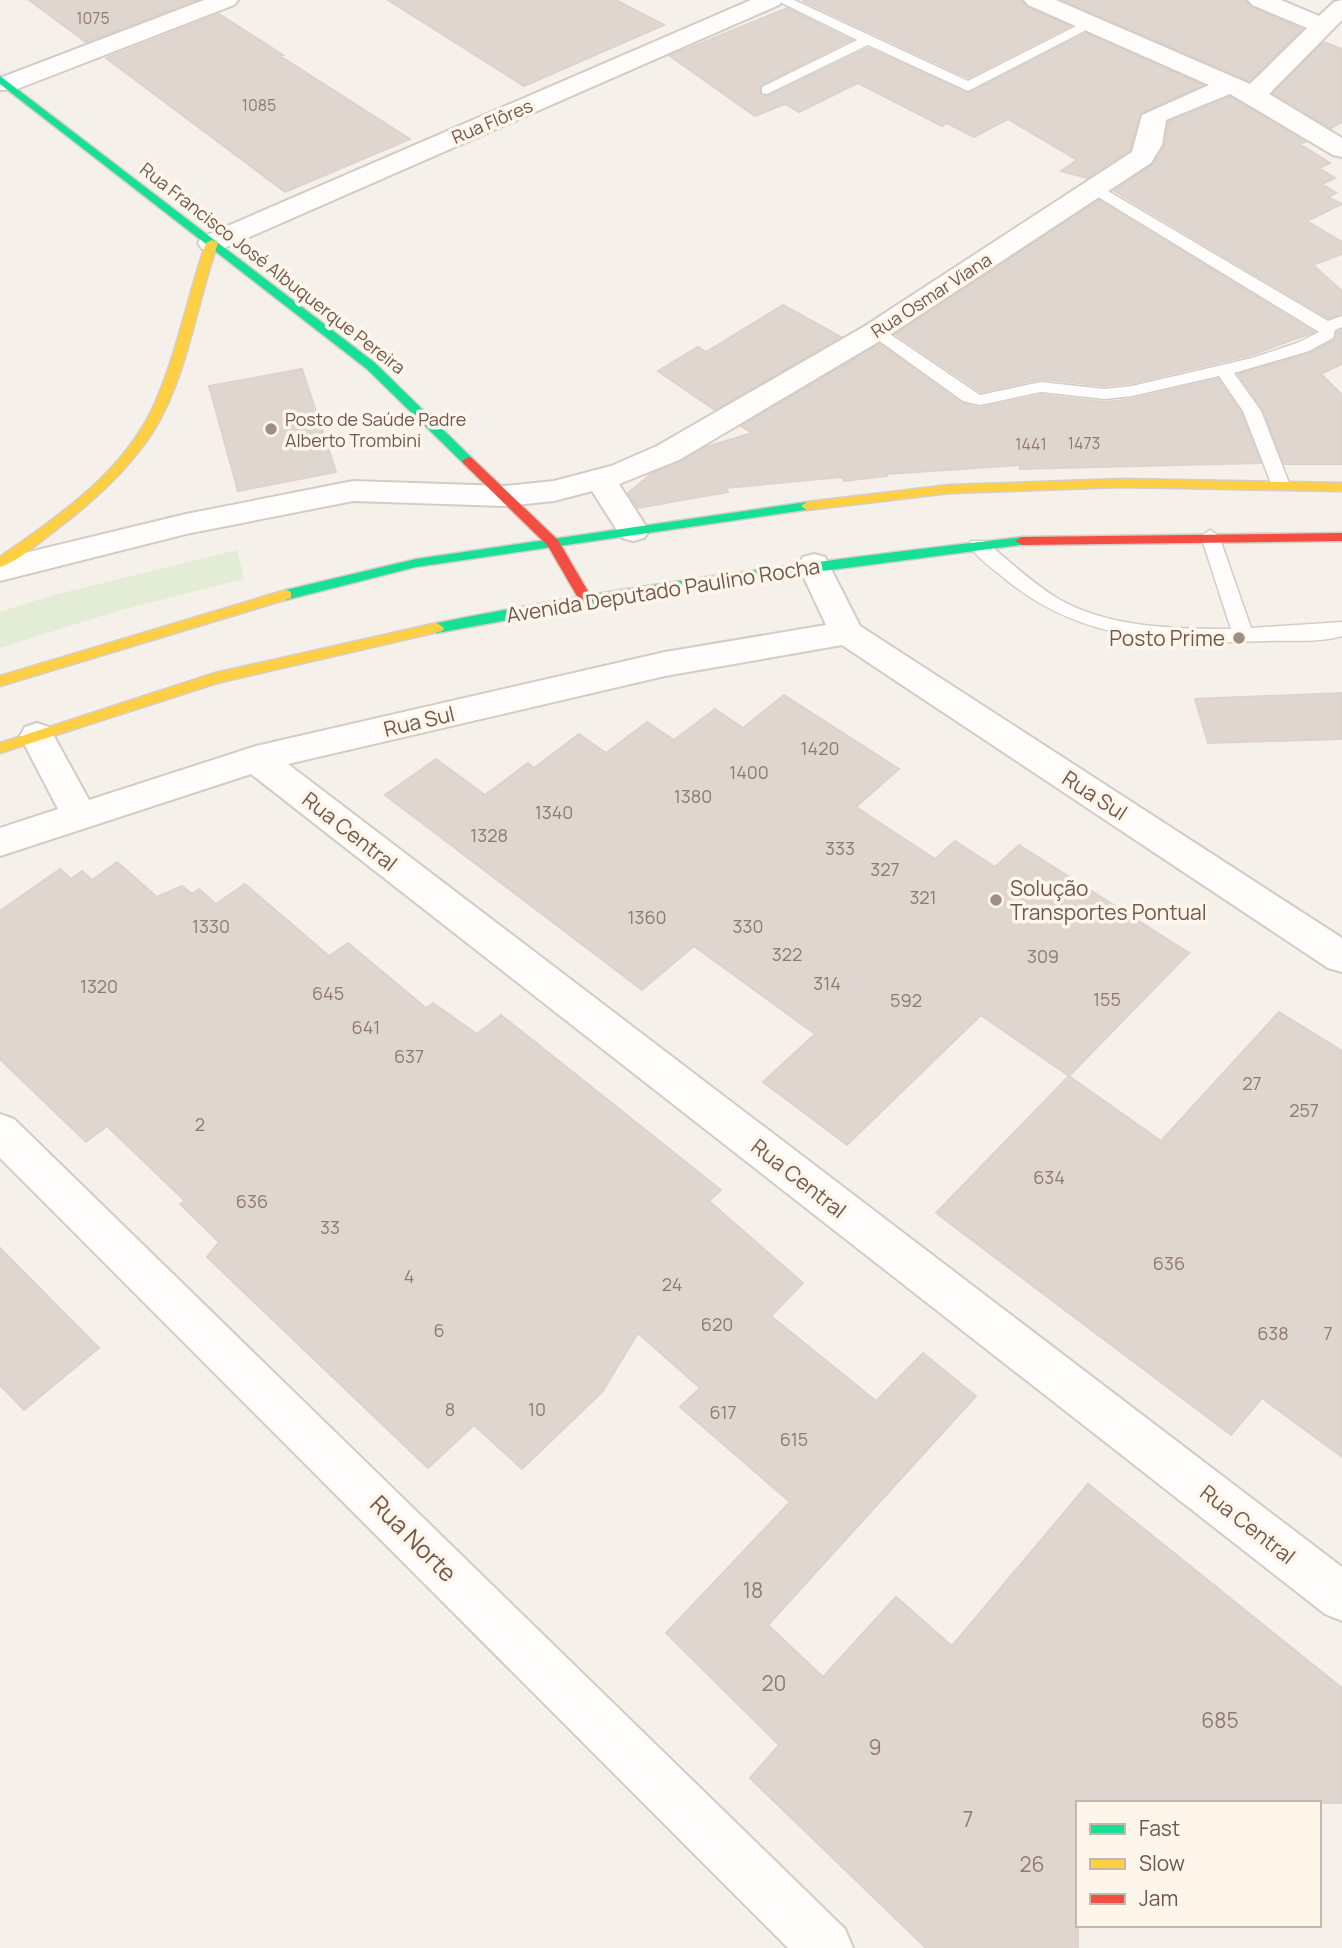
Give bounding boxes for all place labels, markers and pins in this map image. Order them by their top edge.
place label: Posto de Saúde Padre Alberto Trombini [285,407,466,452]
marker: Posto de Saúde Padre Alberto Trombini [263,421,279,437]
place label: Posto Prime [1109,624,1225,652]
marker: Posto Prime [1231,630,1247,646]
place label: Solução Transportes Pontual [1010,874,1207,926]
marker: Solução Transportes Pontual [988,892,1004,908]

